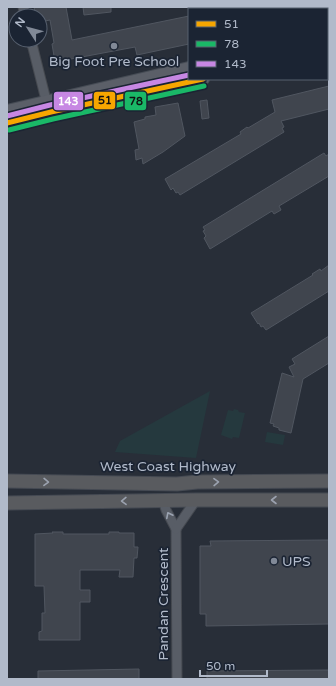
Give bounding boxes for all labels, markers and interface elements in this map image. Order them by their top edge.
north arrow [8,8,48,48]
legend [188,8,328,80]
text: N [12,15,28,30]
text: 51 [224,17,239,31]
text: 78 [224,37,239,51]
marker: Big Foot Pre School [109,41,119,51]
place label: Big Foot Pre School [49,53,179,70]
text: 143 [224,57,247,71]
line badge: 143 [53,91,84,111]
line badge: 51 [93,91,116,110]
line badge: 78 [124,91,147,111]
text: 51 [98,94,112,107]
text: 143 [58,95,78,108]
text: 78 [129,95,143,108]
street label: West Coast Highway [100,458,237,475]
one-way arrow [43,478,49,486]
one-way arrow [213,478,219,486]
one-way arrow [121,496,127,505]
one-way arrow [271,496,277,504]
one-way arrow [166,512,174,519]
street label: Pandan Crescent [155,547,172,660]
place label: UPS [282,553,311,570]
marker: UPS [269,556,279,566]
scale bar [200,652,267,678]
text: 50 m [206,659,235,673]

